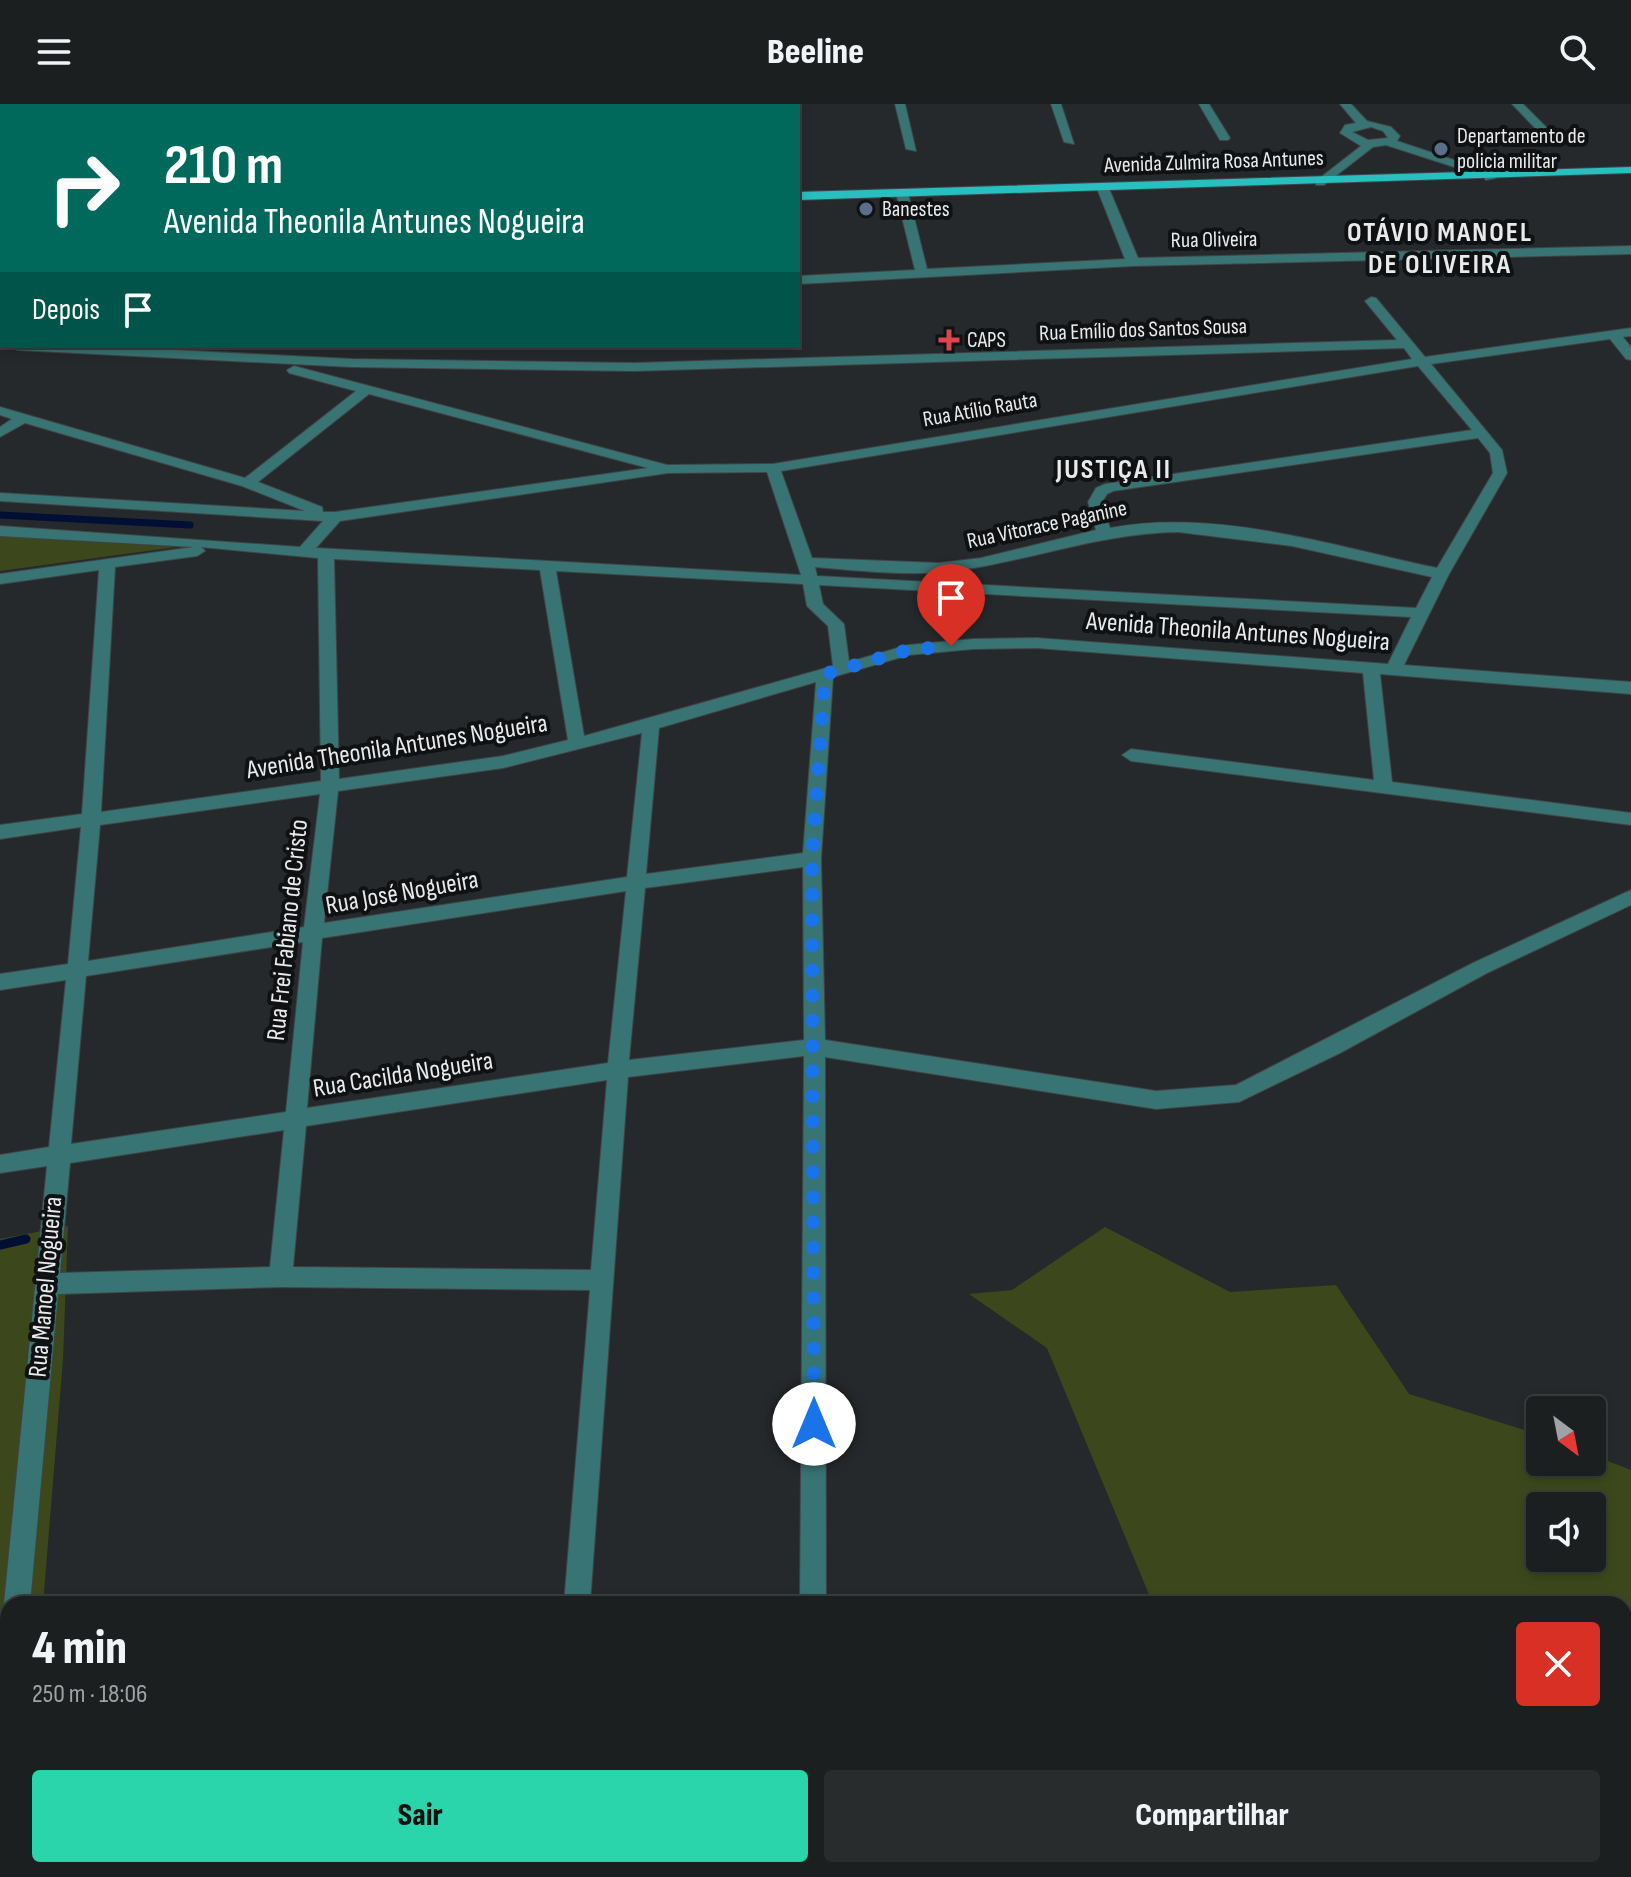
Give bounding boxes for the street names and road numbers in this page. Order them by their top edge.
street label: Avenida Zulmira Rosa Antunes [1103,145,1324,179]
street label: Rua Oliveira [1171,226,1257,254]
street label: Rua Emílio dos Santos Sousa [1039,313,1247,347]
street label: Rua Atílio Rauta [921,387,1039,433]
street label: Rua Vitorace Paganine [965,495,1129,555]
street label: Avenida Theonila Antunes Nogueira [1084,606,1391,658]
street label: Avenida Theonila Antunes Nogueira [243,708,550,786]
street label: Rua Frei Fabiano de Cristo [261,818,315,1042]
street label: Rua José Nogueira [323,864,481,922]
street label: Rua Cacilda Nogueira [311,1045,495,1105]
street label: Rua Manoel Nogueira [23,1195,69,1379]

